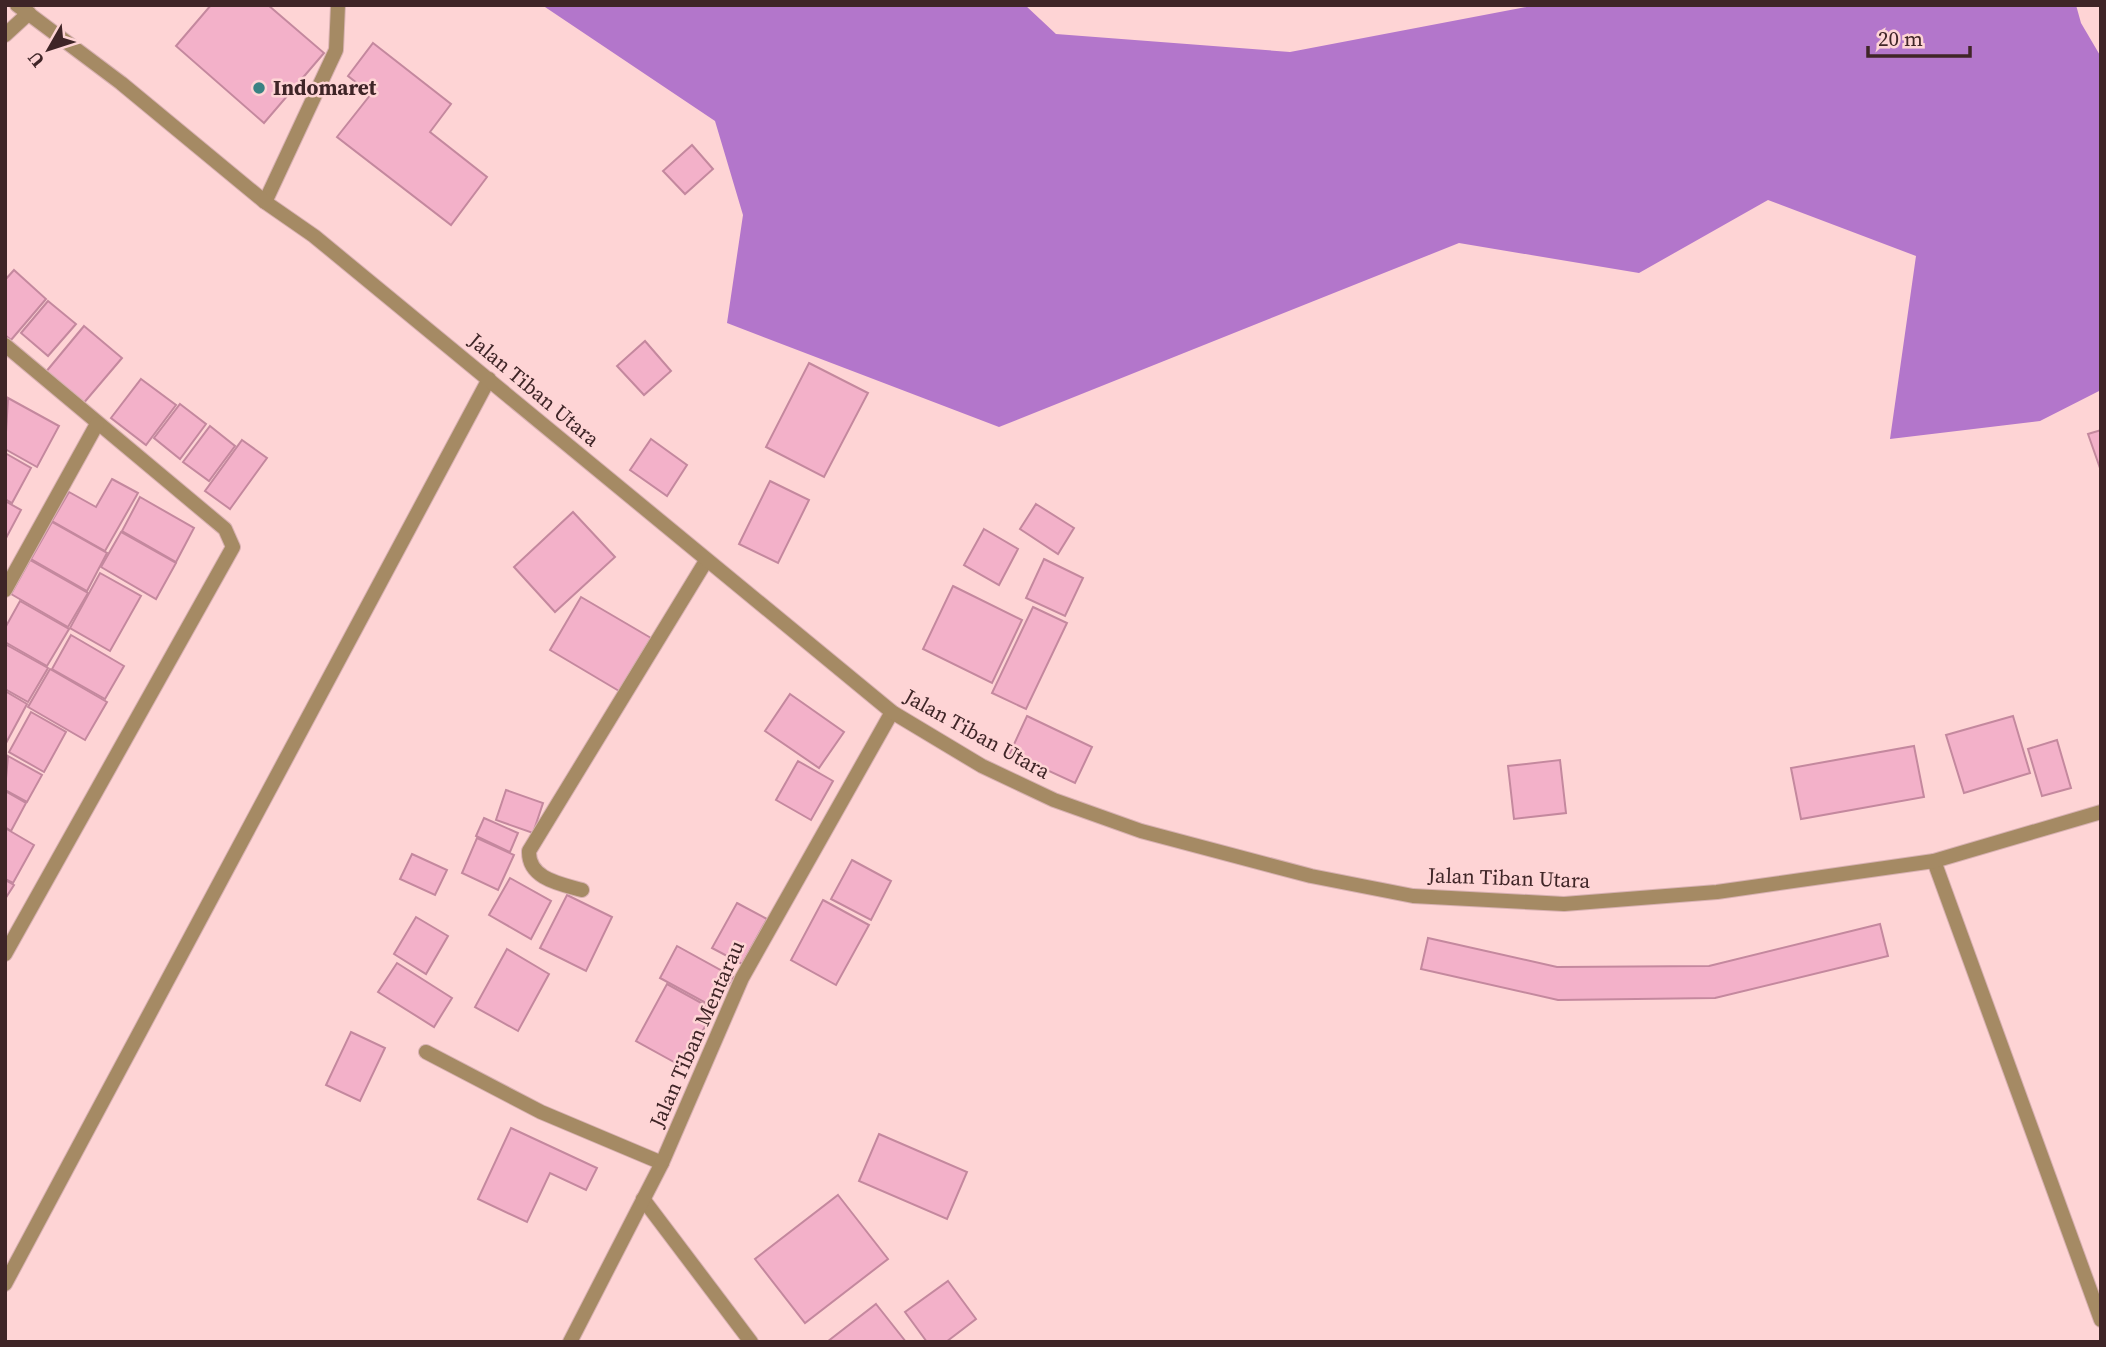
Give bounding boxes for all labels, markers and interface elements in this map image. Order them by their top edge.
north arrow [14,14,84,84]
scale bar [1868,14,1969,58]
text: 20 m [1878,24,1923,53]
text: U [21,46,50,73]
place label: Indomaret [273,73,377,102]
marker: Indomaret [251,80,267,96]
street label: Jalan Tiban Utara [462,326,606,453]
street label: Jalan Tiban Utara [898,681,1056,786]
street label: Jalan Tiban Utara [1426,860,1591,895]
street label: Jalan Tiban Mentarau [642,936,751,1133]

